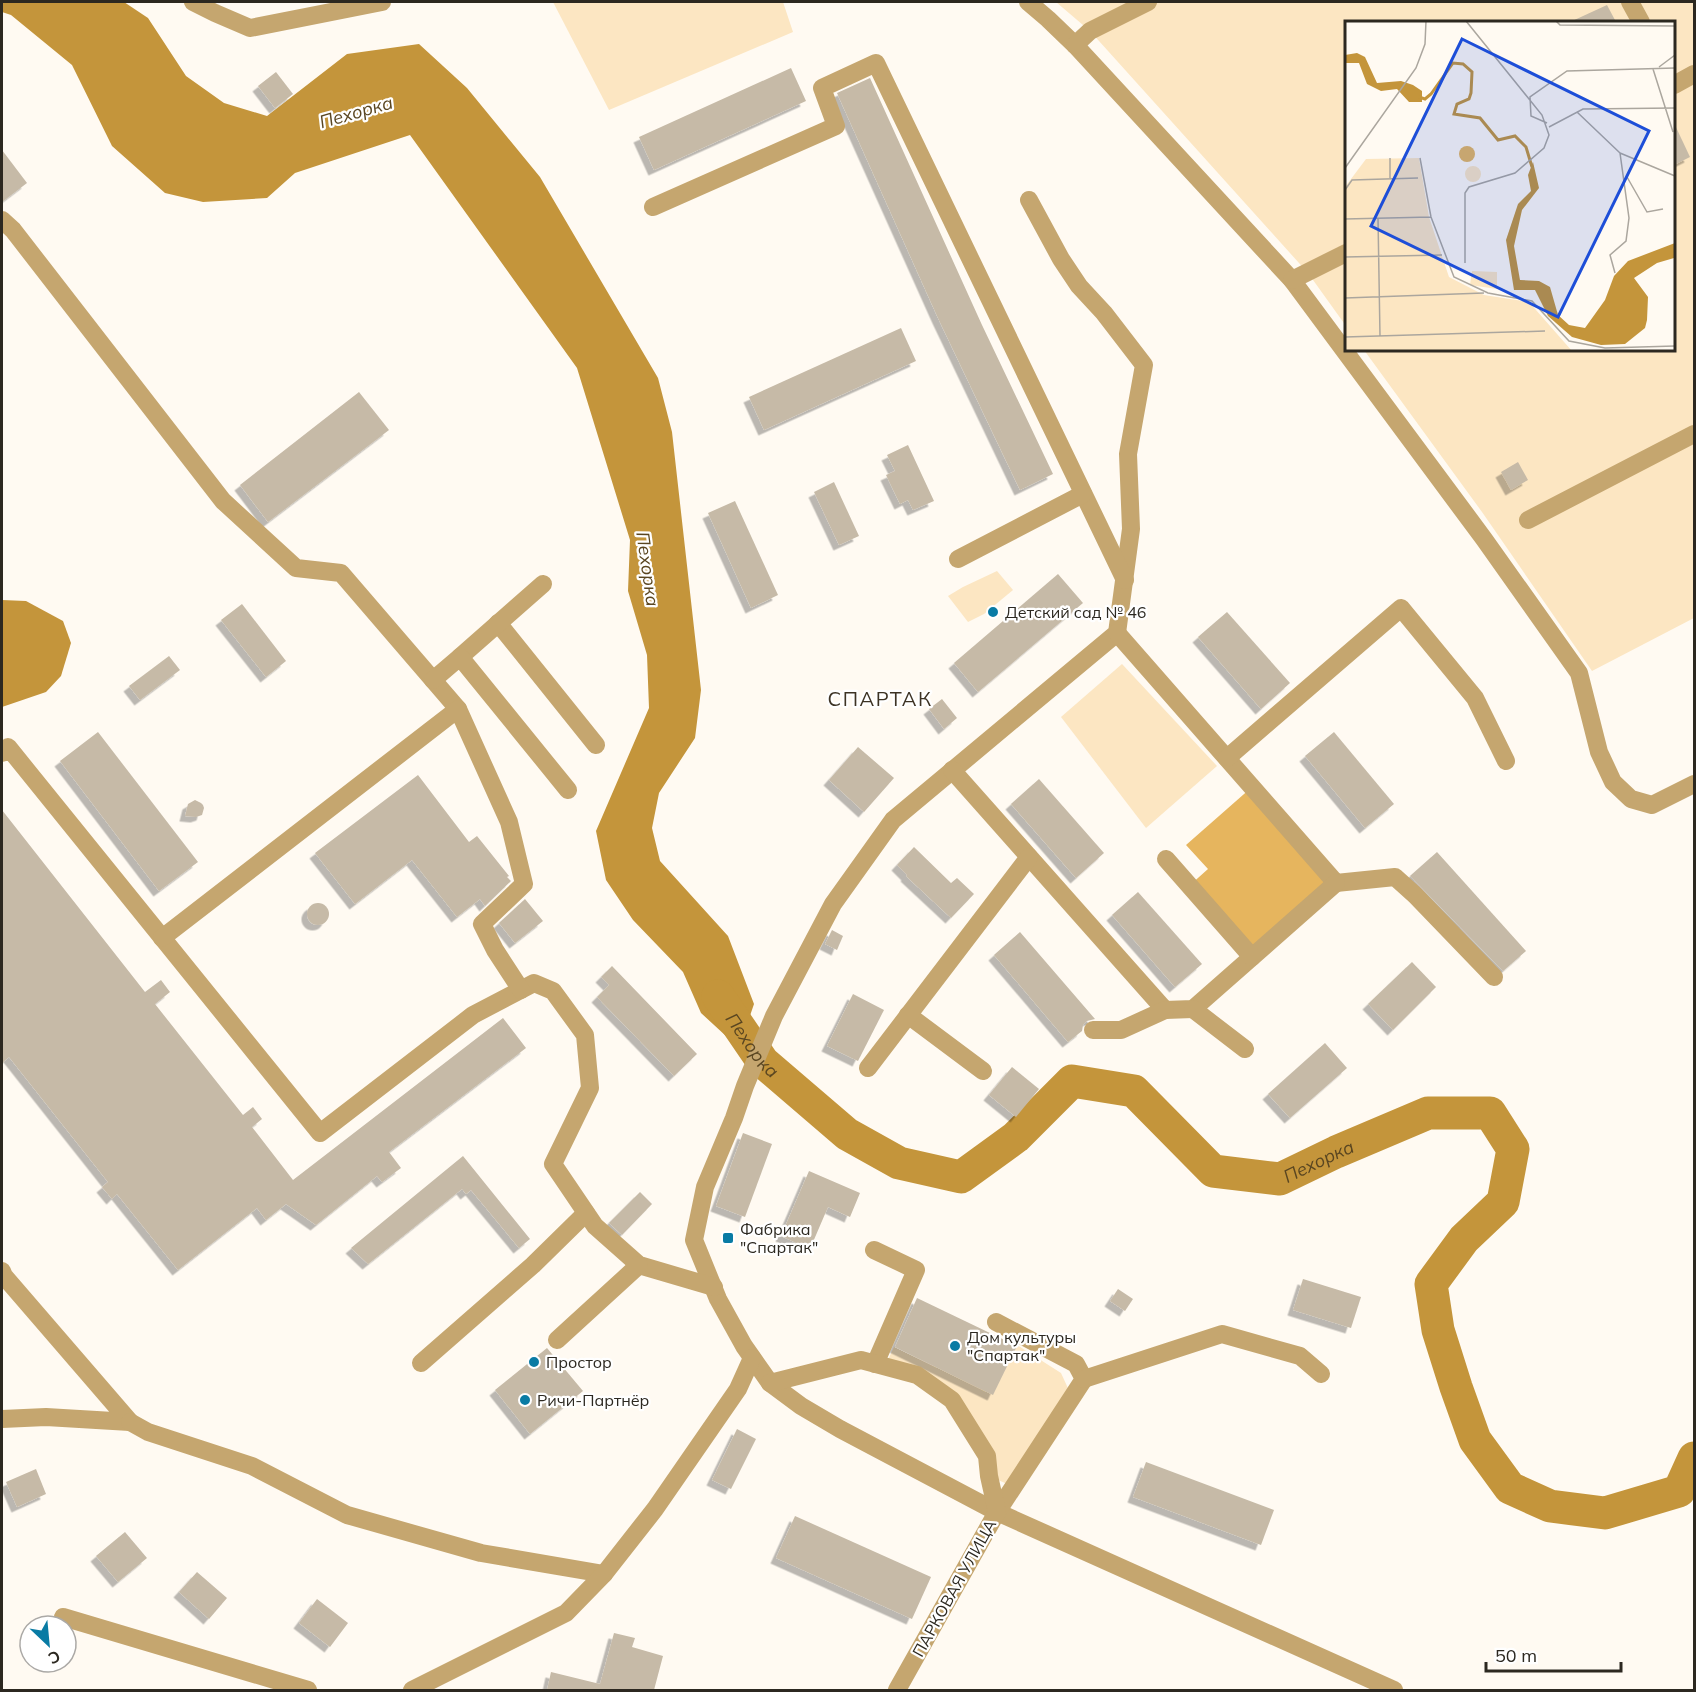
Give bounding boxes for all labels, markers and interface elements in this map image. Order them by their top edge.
inset map [1345,21,1675,351]
water label: Пехорка [317,91,395,133]
water label: Пехорка [631,530,665,608]
place label: Детский сад № 46 [1005,602,1146,622]
marker: Детский сад № 46 [986,605,1000,619]
district label: СПАРТАК [827,686,933,711]
water label: Пехорка [721,1008,784,1082]
water label: Пехорка [1279,1134,1357,1187]
place label: Фабрика "Спартак" [740,1219,818,1257]
marker: Фабрика "Спартак" [721,1231,735,1245]
place label: Дом культуры "Спартак" [967,1327,1076,1365]
marker: Дом культуры "Спартак" [948,1339,962,1353]
place label: Простор [546,1352,612,1372]
marker: Простор [527,1355,541,1369]
place label: Ричи-Партнёр [537,1390,649,1410]
marker: Ричи-Партнёр [518,1393,532,1407]
street label: ПАРКОВАЯ УЛИЦА [908,1516,1000,1660]
north arrow [18,1614,78,1674]
scale bar [1486,1635,1621,1673]
text: 50 m [1495,1644,1537,1667]
text: С [45,1646,64,1669]

